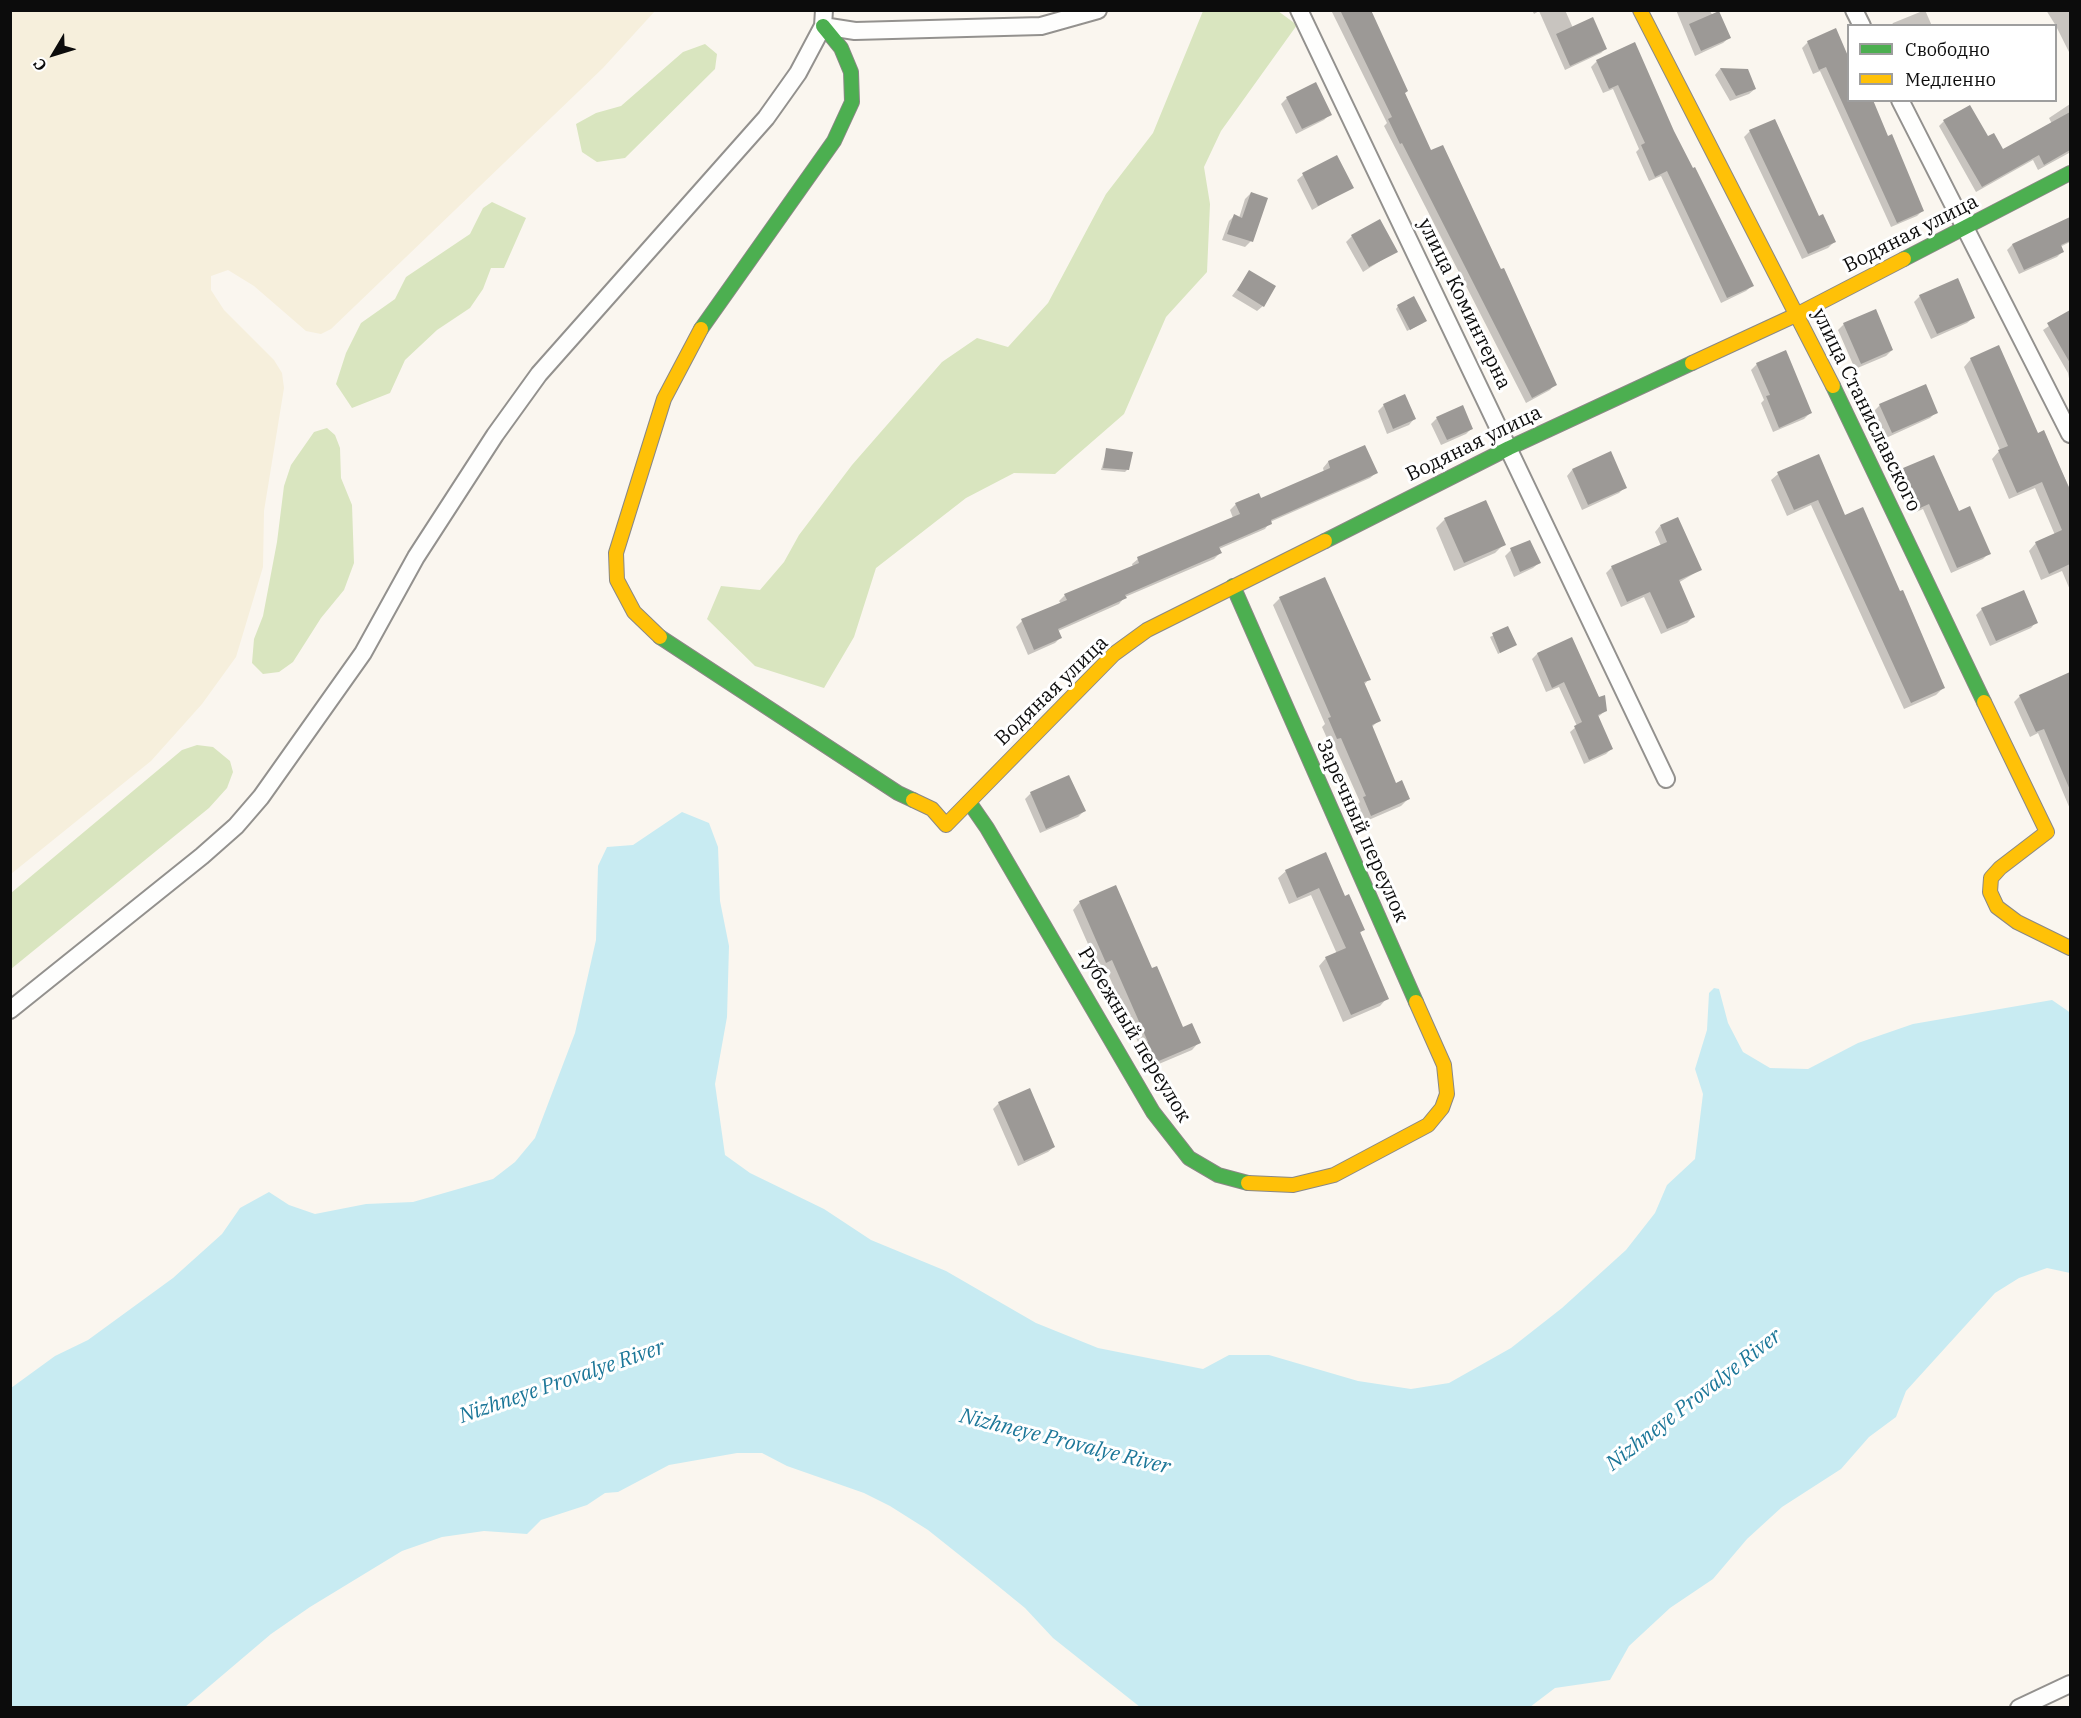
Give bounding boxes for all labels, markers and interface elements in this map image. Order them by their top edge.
north arrow [24,24,84,84]
legend [1847,24,2057,102]
text: Свободно [1905,38,1990,61]
text: С [29,55,51,75]
text: Медленно [1905,68,1996,91]
street label: Водяная улица [1840,190,1982,278]
street label: улица Коминтерна [1412,215,1516,393]
street label: улица Станиславского [1806,304,1926,516]
street label: Водяная улица [1402,401,1546,487]
street label: Водяная улица [990,631,1114,751]
street label: Заречный переулок [1311,736,1413,926]
street label: Рубежный переулок [1072,943,1196,1127]
water label: Nizhneye Provalye River [1601,1324,1787,1476]
water label: Nizhneye Provalye River [456,1335,668,1429]
water label: Nizhneye Provalye River [957,1404,1173,1480]

